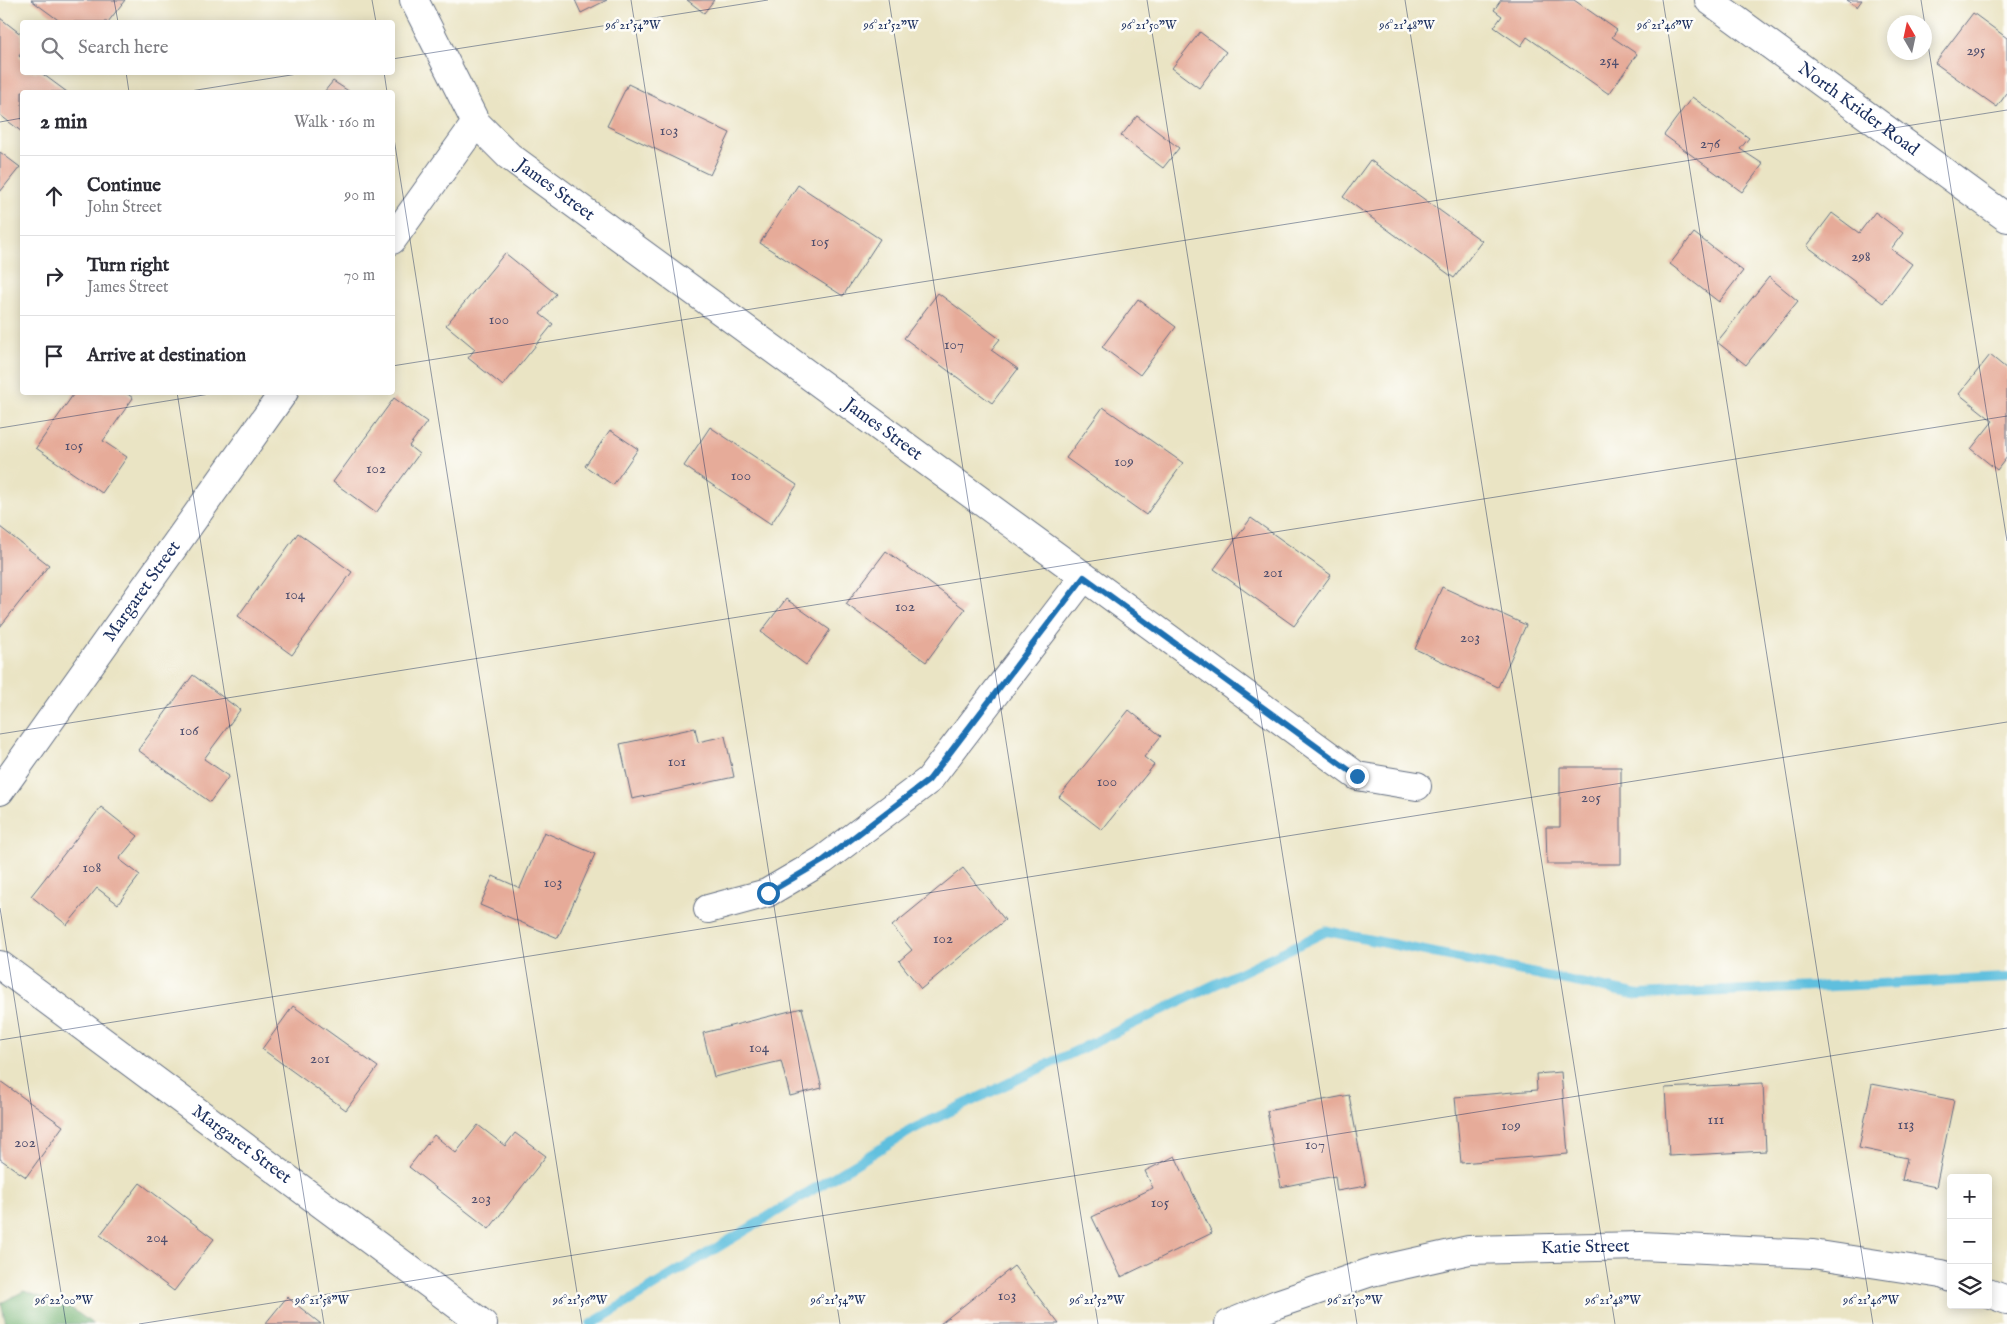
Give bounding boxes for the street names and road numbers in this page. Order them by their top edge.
street label: North Krider Road [1793,57,1924,161]
street label: James Street [510,152,599,226]
street label: James Street [838,392,927,466]
street label: Margaret Street [98,536,186,646]
street label: Margaret Street [187,1100,296,1189]
street label: Katie Street [1541,1235,1630,1260]

